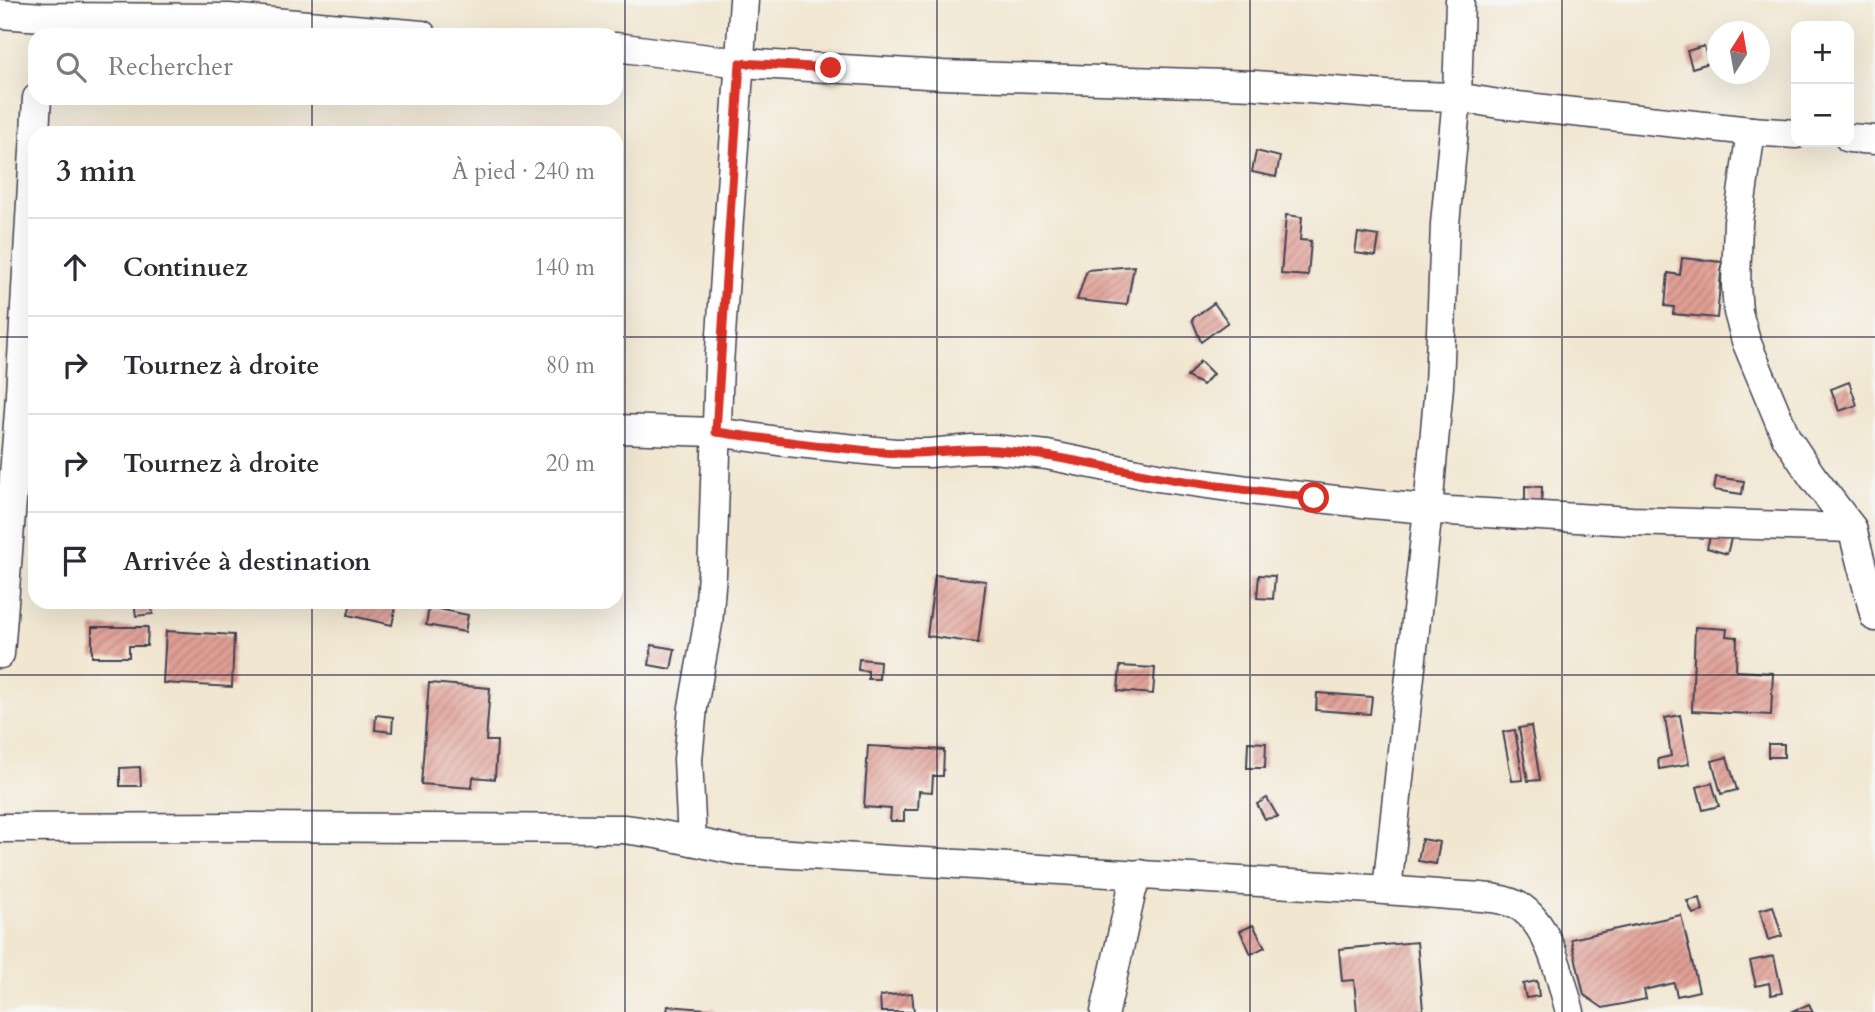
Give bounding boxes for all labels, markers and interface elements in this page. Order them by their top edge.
north arrow [1707,21,1770,84]
map controls [1791,21,1854,147]
button: + [1791,21,1854,84]
search box [28,28,623,105]
icon: search [52,48,90,86]
text: Rechercher [108,49,233,84]
route end [815,52,846,83]
button: − [1791,84,1854,147]
text: 3 min [56,151,136,192]
text: À pied · 240 m [452,156,595,187]
icon: ahead [56,248,94,286]
text: Continuez [123,250,248,285]
text: 140 m [534,252,595,283]
icon: right [56,346,94,384]
text: Tournez à droite [123,348,319,383]
text: 80 m [546,350,595,381]
icon: right [56,444,94,482]
text: Tournez à droite [123,446,319,481]
text: 20 m [546,448,595,479]
route start [1298,482,1329,513]
icon: arrive [56,542,94,580]
text: Arrivée à destination [123,544,371,579]

